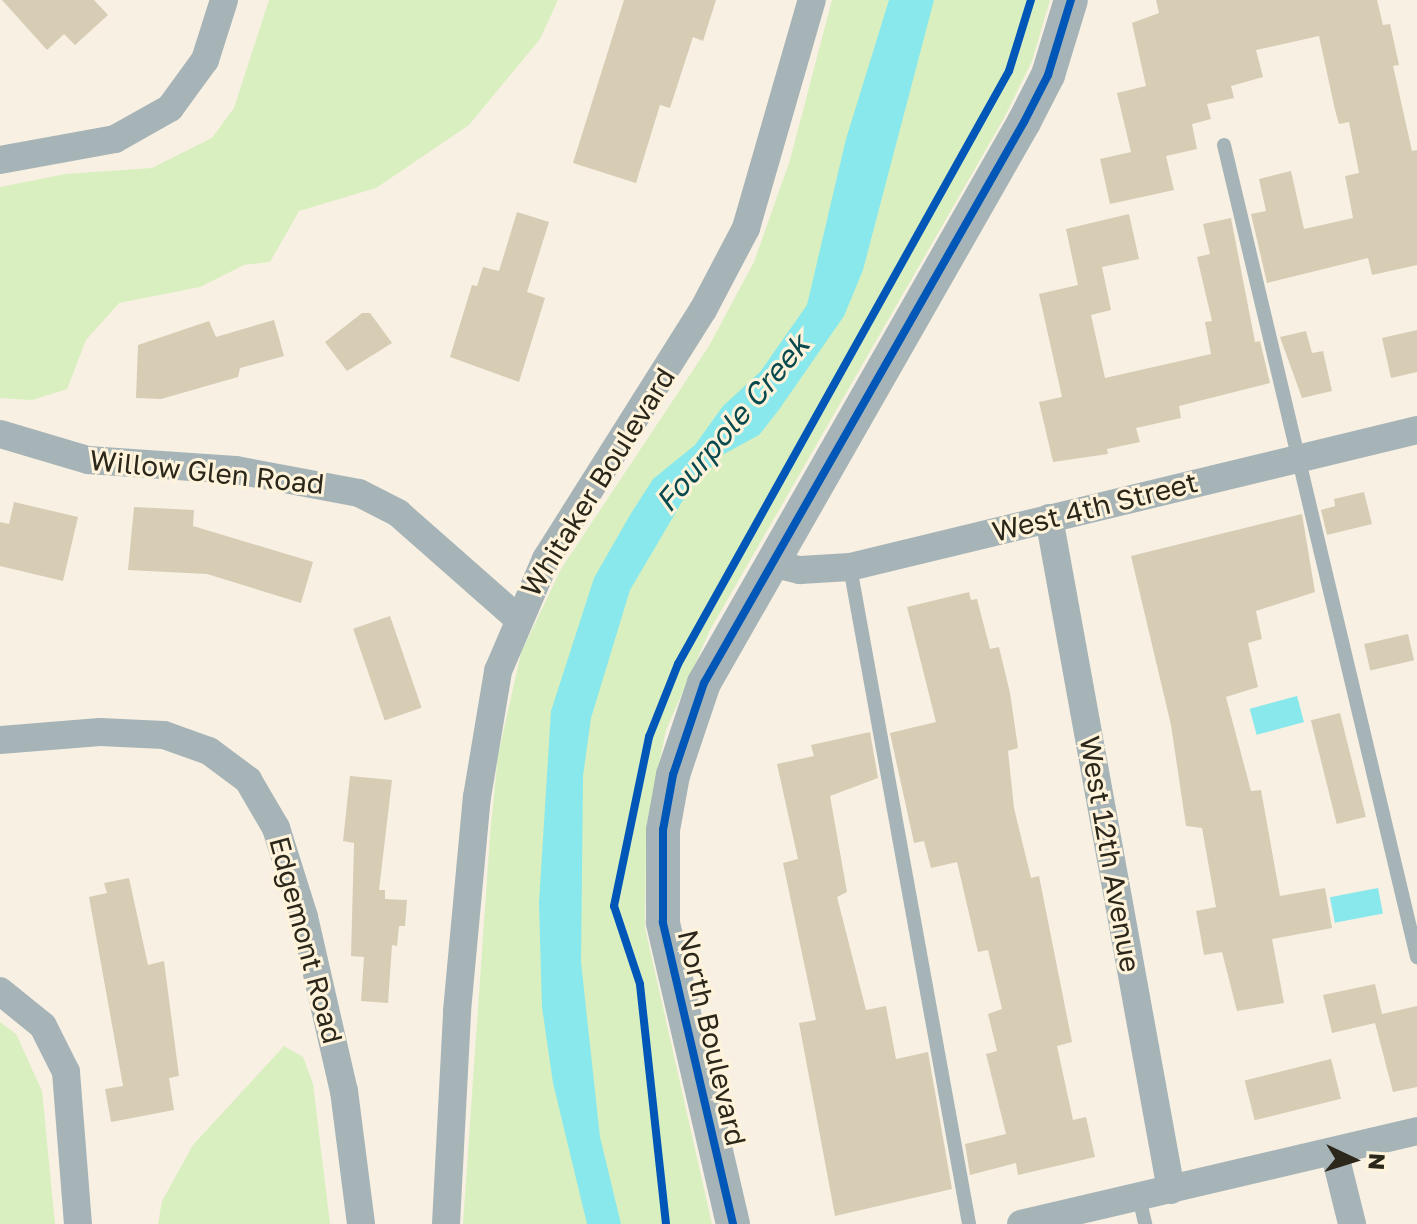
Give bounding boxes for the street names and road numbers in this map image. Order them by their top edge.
street label: Whitaker Boulevard [514,361,682,603]
street label: Willow Glen Road [88,443,326,501]
street label: West 4th Street [989,465,1201,549]
street label: West 12th Avenue [1073,733,1147,975]
street label: Edgemont Road [262,833,350,1047]
street label: North Boulevard [671,927,753,1149]

